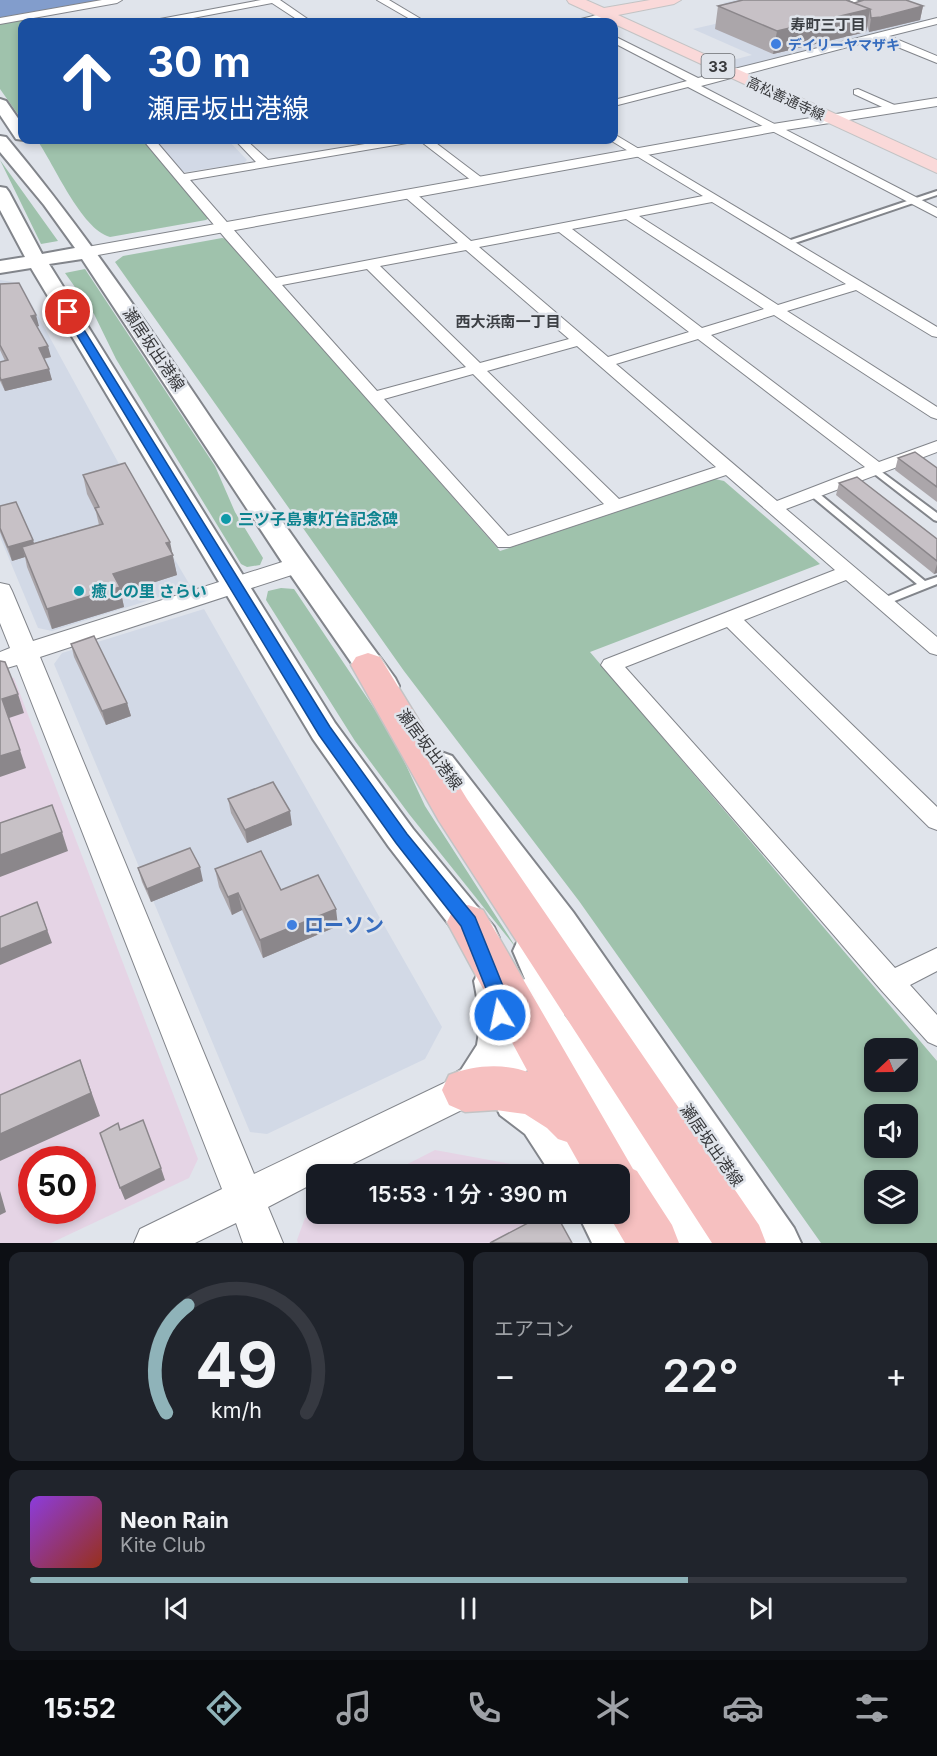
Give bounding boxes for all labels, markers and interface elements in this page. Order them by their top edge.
district label: 寿町三丁目 [790,15,866,34]
text: 30 m [147,36,251,87]
place label: デイリーヤマザキ [788,36,900,53]
marker: デイリーヤマザキ [769,37,783,51]
icon: ahead [48,42,126,120]
road number: 33 [702,54,734,78]
street label: 高松善通寺線 [744,73,828,123]
text: 瀬居坂出港線 [147,92,309,125]
pin [42,286,93,337]
icon: arrive [51,295,84,328]
street label: 瀬居坂出港線 [119,304,189,394]
district label: 西大浜南一丁目 [455,312,561,331]
place label: 三ツ子島東灯台記念碑 [238,509,398,529]
marker: 三ツ子島東灯台記念碑 [219,512,233,526]
place label: 癒しの里 さらい [91,581,207,601]
marker: 癒しの里 さらい [72,584,86,598]
street label: 瀬居坂出港線 [393,705,467,793]
place label: ローソン [304,913,384,937]
marker: ローソン [285,918,299,932]
position arrow [468,983,532,1047]
north arrow [864,1038,918,1092]
map controls [864,1038,918,1224]
street label: 瀬居坂出港線 [676,1100,748,1190]
button: sound [864,1104,918,1158]
speed limit sign: 50 [18,1146,96,1224]
button: layers [864,1170,918,1224]
text: 15:53 · 1 分 · 390 m [369,1181,567,1207]
text: エアコン [494,1317,574,1341]
text: 49 [195,1327,278,1402]
text: 22° [662,1348,739,1403]
text: − [494,1355,516,1395]
text: + [885,1355,907,1395]
text: km/h [211,1398,262,1424]
text: Neon Rain [120,1507,229,1533]
text: Kite Club [120,1533,206,1557]
icon: previous [160,1592,193,1625]
icon: pause [452,1592,485,1625]
icon: next [744,1592,777,1625]
icon: directions [203,1687,245,1729]
icon: music [333,1687,375,1729]
icon: phone [463,1687,505,1729]
icon: climate [592,1687,634,1729]
icon: car [722,1687,764,1729]
icon: filters [851,1687,893,1729]
text: 15:52 [44,1692,116,1725]

